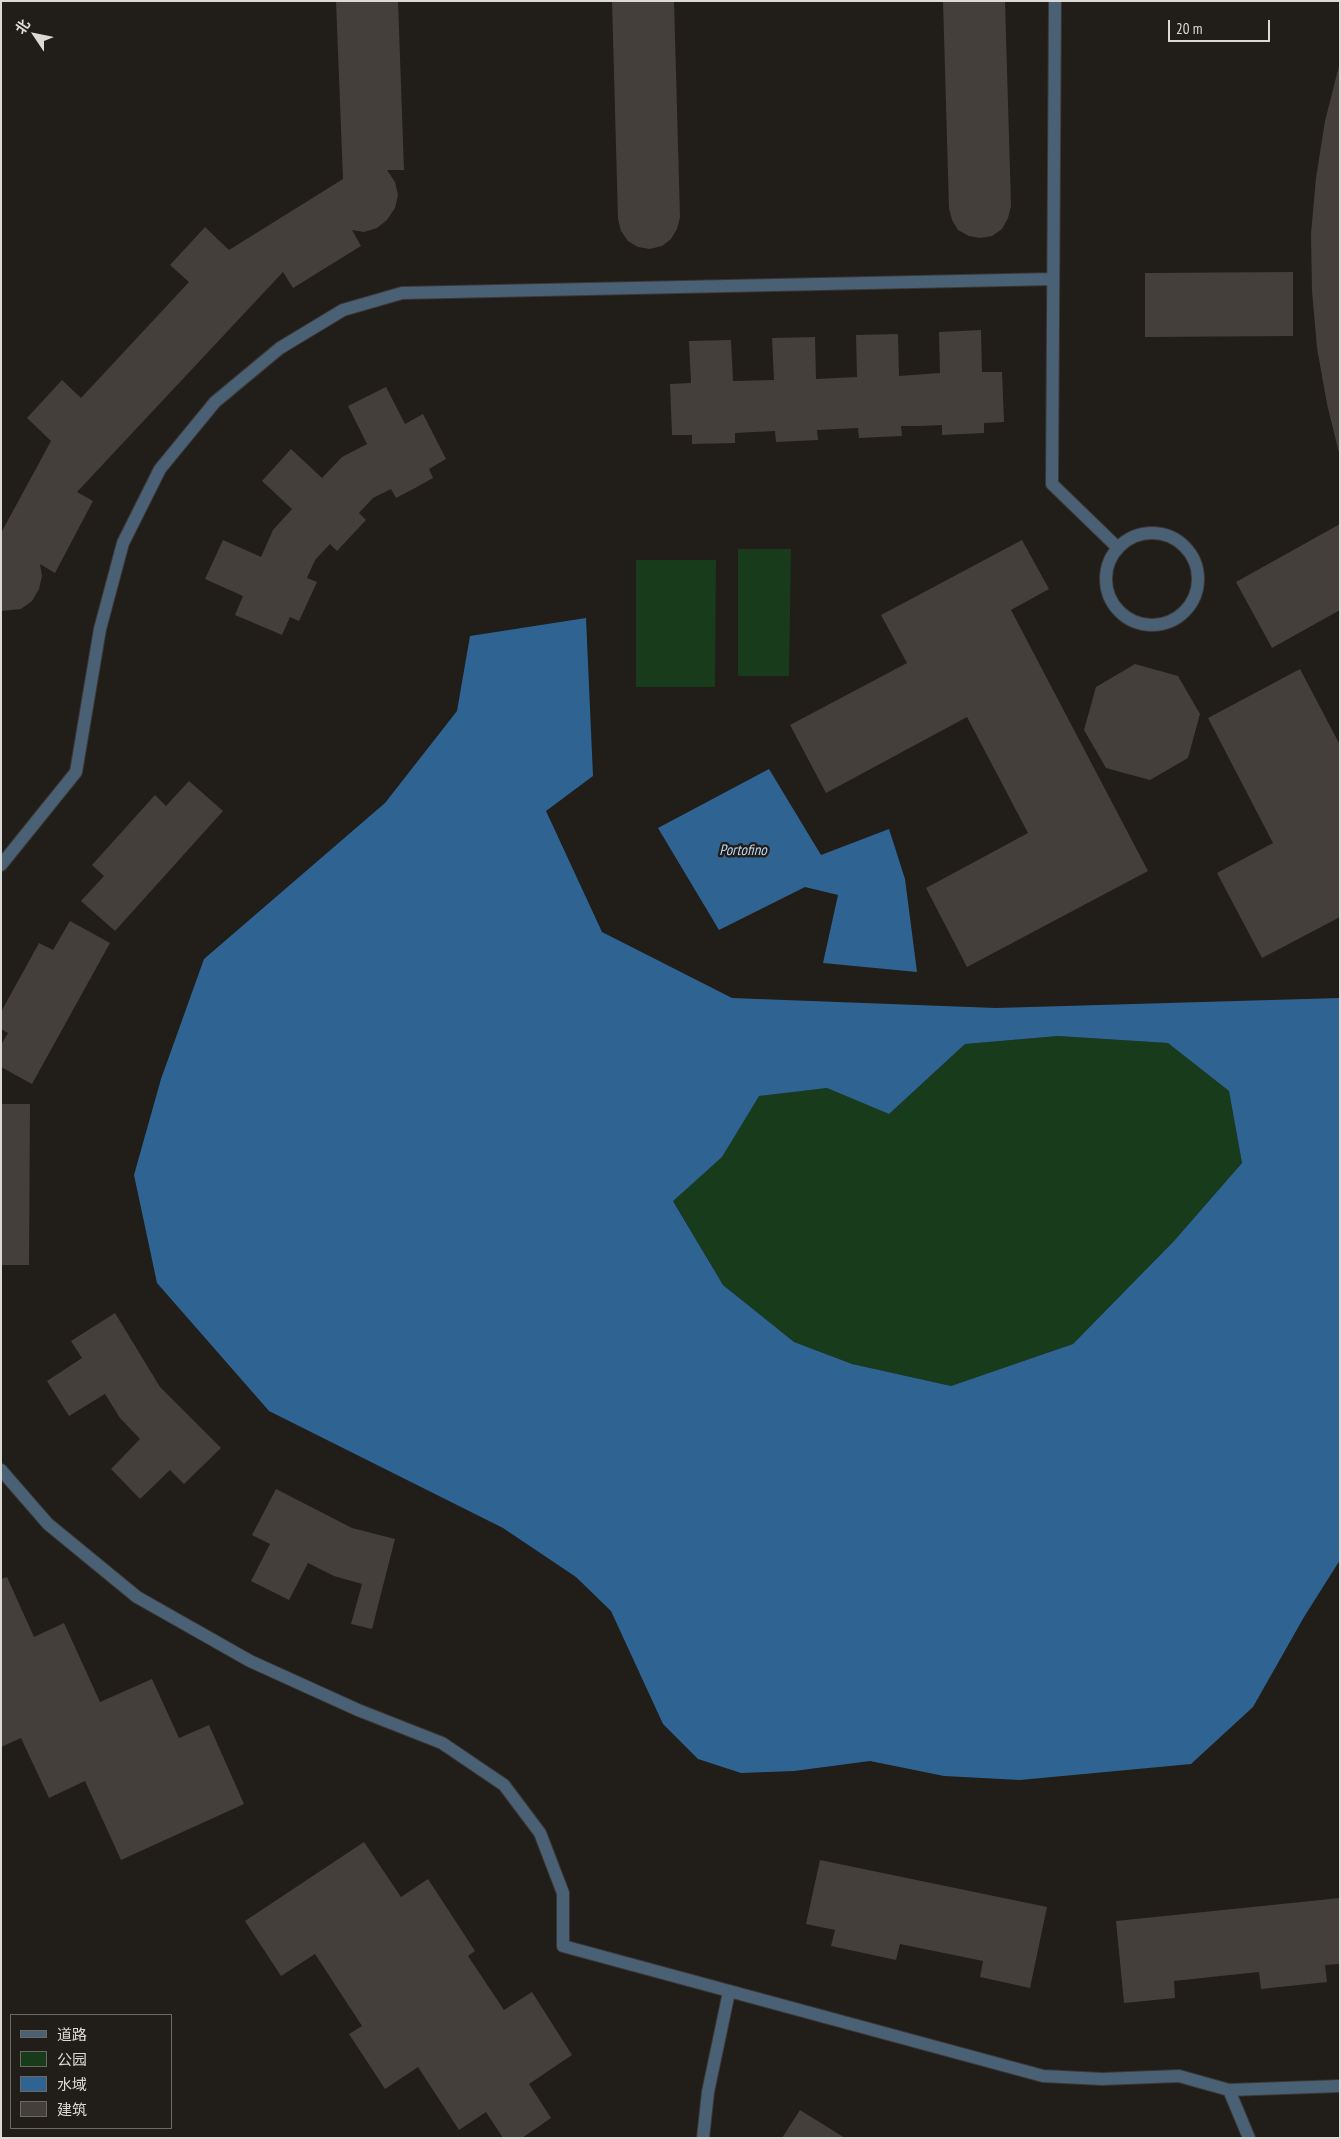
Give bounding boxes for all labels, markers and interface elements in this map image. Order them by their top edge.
north arrow [10,10,60,60]
scale bar [1171,10,1274,42]
text: 北 [11,16,34,37]
text: 20 m [1176,19,1202,38]
water label: Portofino [719,842,767,860]
legend [10,2014,172,2129]
text: 道路 [57,2025,87,2044]
text: 公园 [57,2050,87,2069]
text: 水域 [57,2075,87,2094]
text: 建筑 [57,2100,87,2119]

